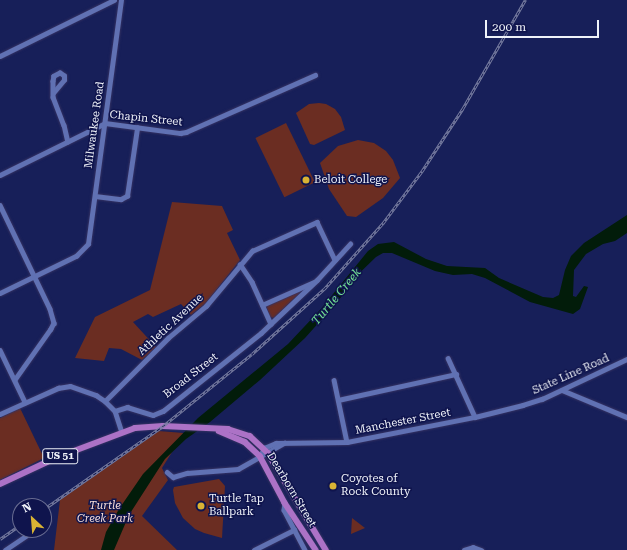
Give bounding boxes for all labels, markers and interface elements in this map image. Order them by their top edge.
scale bar [487,12,601,38]
text: 200 m [492,20,526,34]
street label: Milwaukee Road [82,81,108,169]
street label: Chapin Street [109,109,183,129]
place label: Beloit College [314,173,387,187]
marker: Beloit College [301,175,311,185]
water label: Turtle Creek [309,266,365,328]
street label: Athletic Avenue [136,292,206,358]
street label: Broad Street [161,351,221,401]
street label: State Line Road [531,352,611,398]
street label: Manchester Street [354,406,452,438]
road number: US 51 [42,448,78,464]
street label: Dearborn Street [263,450,319,530]
place label: Coyotes of Rock County [341,473,411,499]
marker: Coyotes of Rock County [328,481,338,491]
place label: Turtle Tap Ballpark [209,493,264,519]
north arrow [12,498,52,538]
text: N [20,500,34,515]
park label: Turtle Creek Park [77,500,133,526]
marker: Turtle Tap Ballpark [196,501,206,511]

